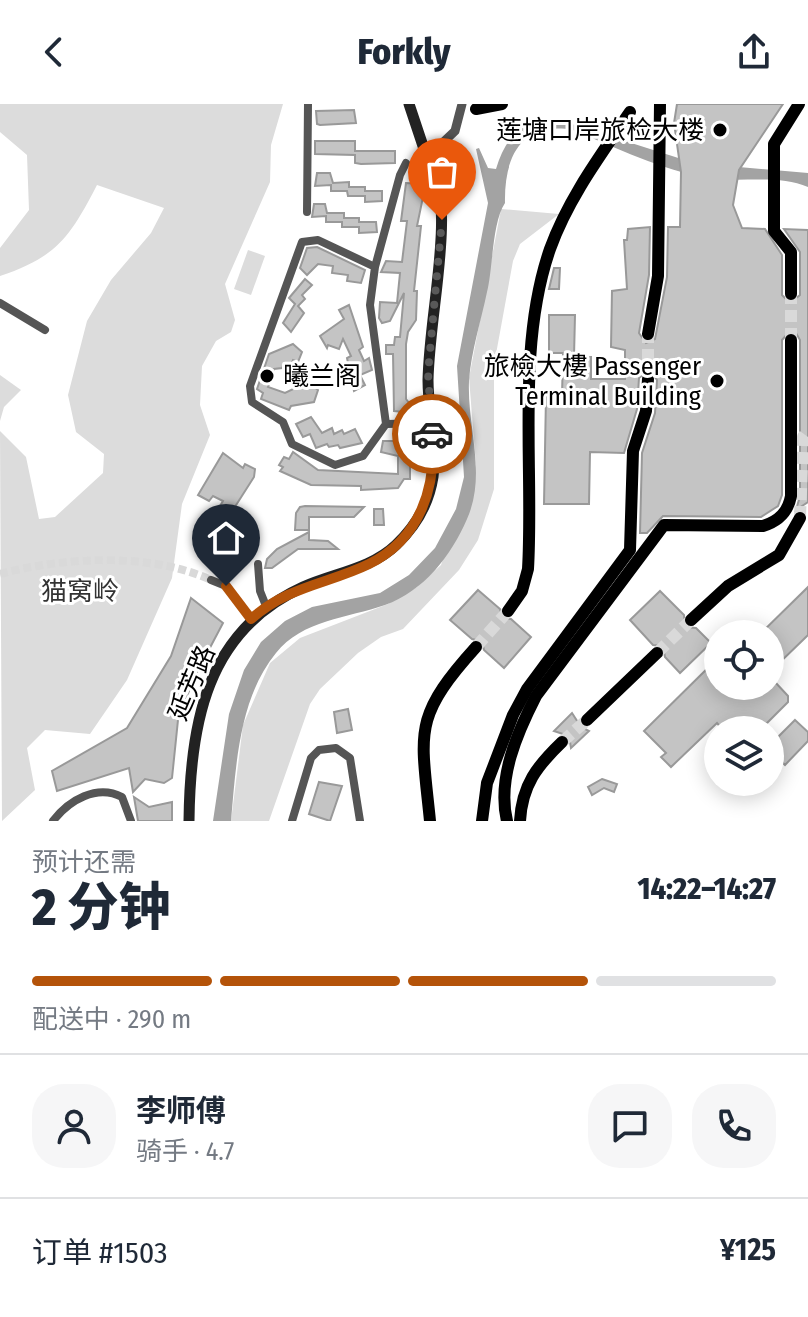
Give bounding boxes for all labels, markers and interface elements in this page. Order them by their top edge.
icon: back [32,30,76,74]
text: Forkly [357,30,451,74]
icon: share [732,30,776,74]
place label: 莲塘口岸旅检大楼 [496,115,704,146]
marker: 莲塘口岸旅检大楼 [711,121,729,139]
pin [408,138,476,220]
icon: bag [420,150,464,194]
place label: 旅檢大樓 Passenger Terminal Building [484,351,702,412]
place label: 曦兰阁 [283,361,361,392]
marker: 曦兰阁 [258,367,276,385]
marker: 旅檢大樓 Passenger Terminal Building [708,372,726,390]
courier [392,394,472,474]
icon: car [410,412,454,456]
pin [192,504,260,586]
icon: home [204,516,248,560]
park label: 猫窝岭 [41,576,119,607]
map controls [704,620,784,796]
button: locate [704,620,784,700]
street label: 延芳路 [162,641,222,725]
button: layers [704,716,784,796]
text: 预计还需 [32,847,136,878]
text: 14:22–14:27 [637,871,776,907]
text: 2 分钟 [32,876,171,939]
text: 配送中 · 290 m [32,1004,191,1035]
button: person [32,1084,116,1168]
button: chat [588,1084,672,1168]
button: phone [692,1084,776,1168]
text: 李师傅 [136,1093,226,1129]
text: 骑手 · 4.7 [136,1136,234,1167]
text: ¥125 [720,1232,776,1268]
text: 订单 #1503 [32,1235,168,1271]

